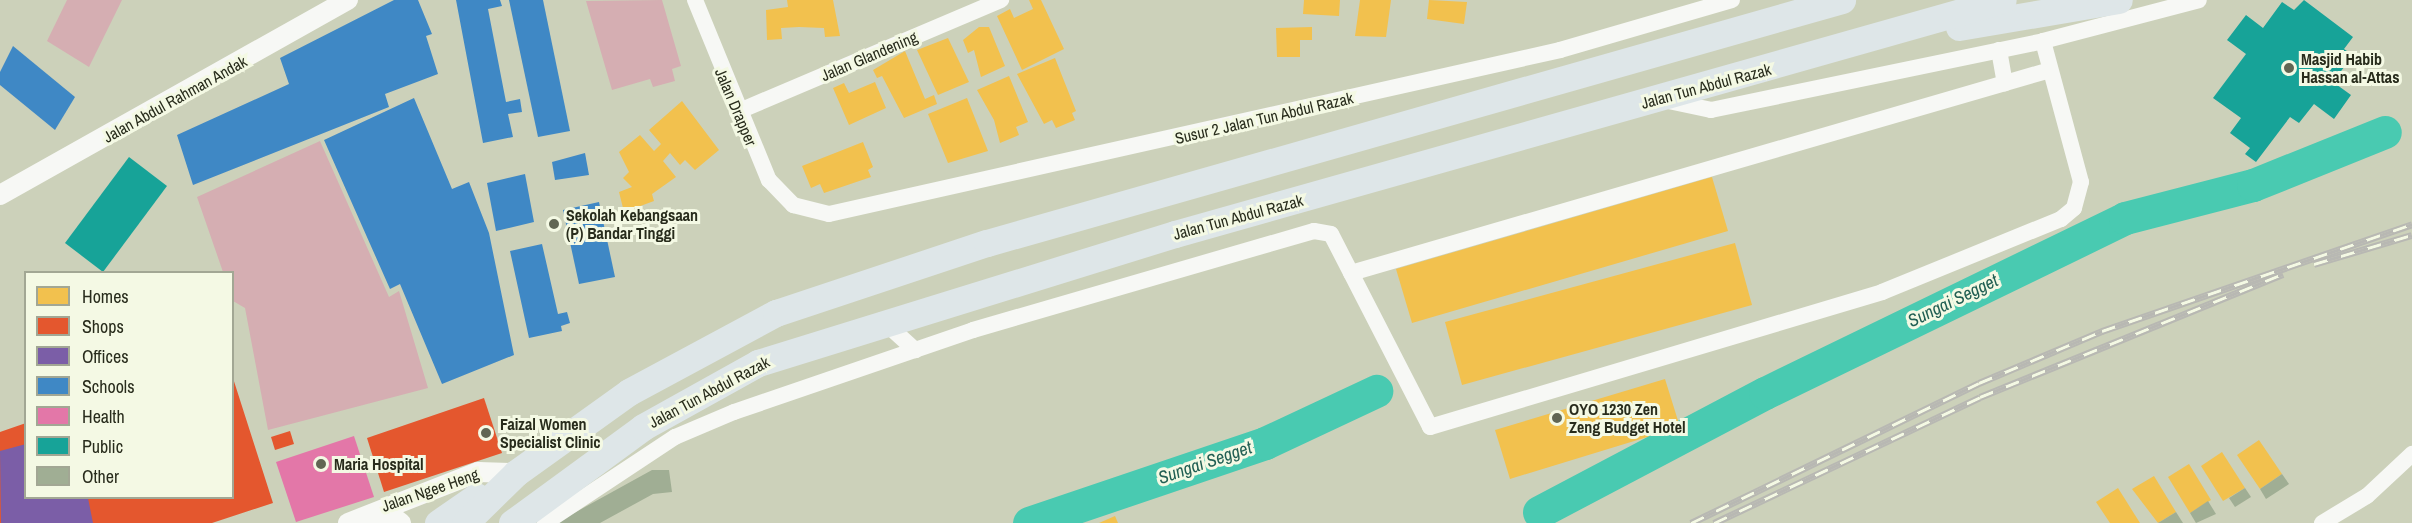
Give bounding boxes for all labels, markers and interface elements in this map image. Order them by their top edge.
street label: Jalan Glandening [818,27,920,85]
place label: Masjid Habib Hassan al-Attas [2301,49,2399,87]
street label: Jalan Abdul Rahman Andak [99,51,251,147]
street label: Jalan Tun Abdul Razak [1639,59,1773,113]
marker: Masjid Habib Hassan al-Attas [2282,61,2296,75]
street label: Jalan Drapper [711,65,761,149]
street label: Susur 2 Jalan Tun Abdul Razak [1172,88,1356,148]
street label: Jalan Tun Abdul Razak [1171,190,1305,244]
place label: Sekolah Kebangsaan (P) Bandar Tinggi [566,205,698,243]
marker: Sekolah Kebangsaan (P) Bandar Tinggi [547,217,561,231]
water label: Sungai Segget [1904,270,2002,332]
legend [24,271,234,499]
text: Homes [82,284,129,309]
text: Shops [82,314,124,339]
text: Offices [82,344,129,369]
street label: Jalan Tun Abdul Razak [645,352,773,432]
text: Schools [82,374,135,399]
place label: OYO 1230 Zen Zeng Budget Hotel [1569,399,1686,437]
text: Health [82,404,125,429]
marker: OYO 1230 Zen Zeng Budget Hotel [1550,411,1564,425]
place label: Faizal Women Specialist Clinic [500,414,601,452]
marker: Faizal Women Specialist Clinic [477,424,495,442]
text: Public [82,434,123,459]
water label: Sungai Segget [1155,437,1255,489]
place label: Maria Hospital [334,454,424,474]
marker: Maria Hospital [312,455,330,473]
text: Other [82,464,119,489]
street label: Jalan Ngee Heng [379,464,481,516]

